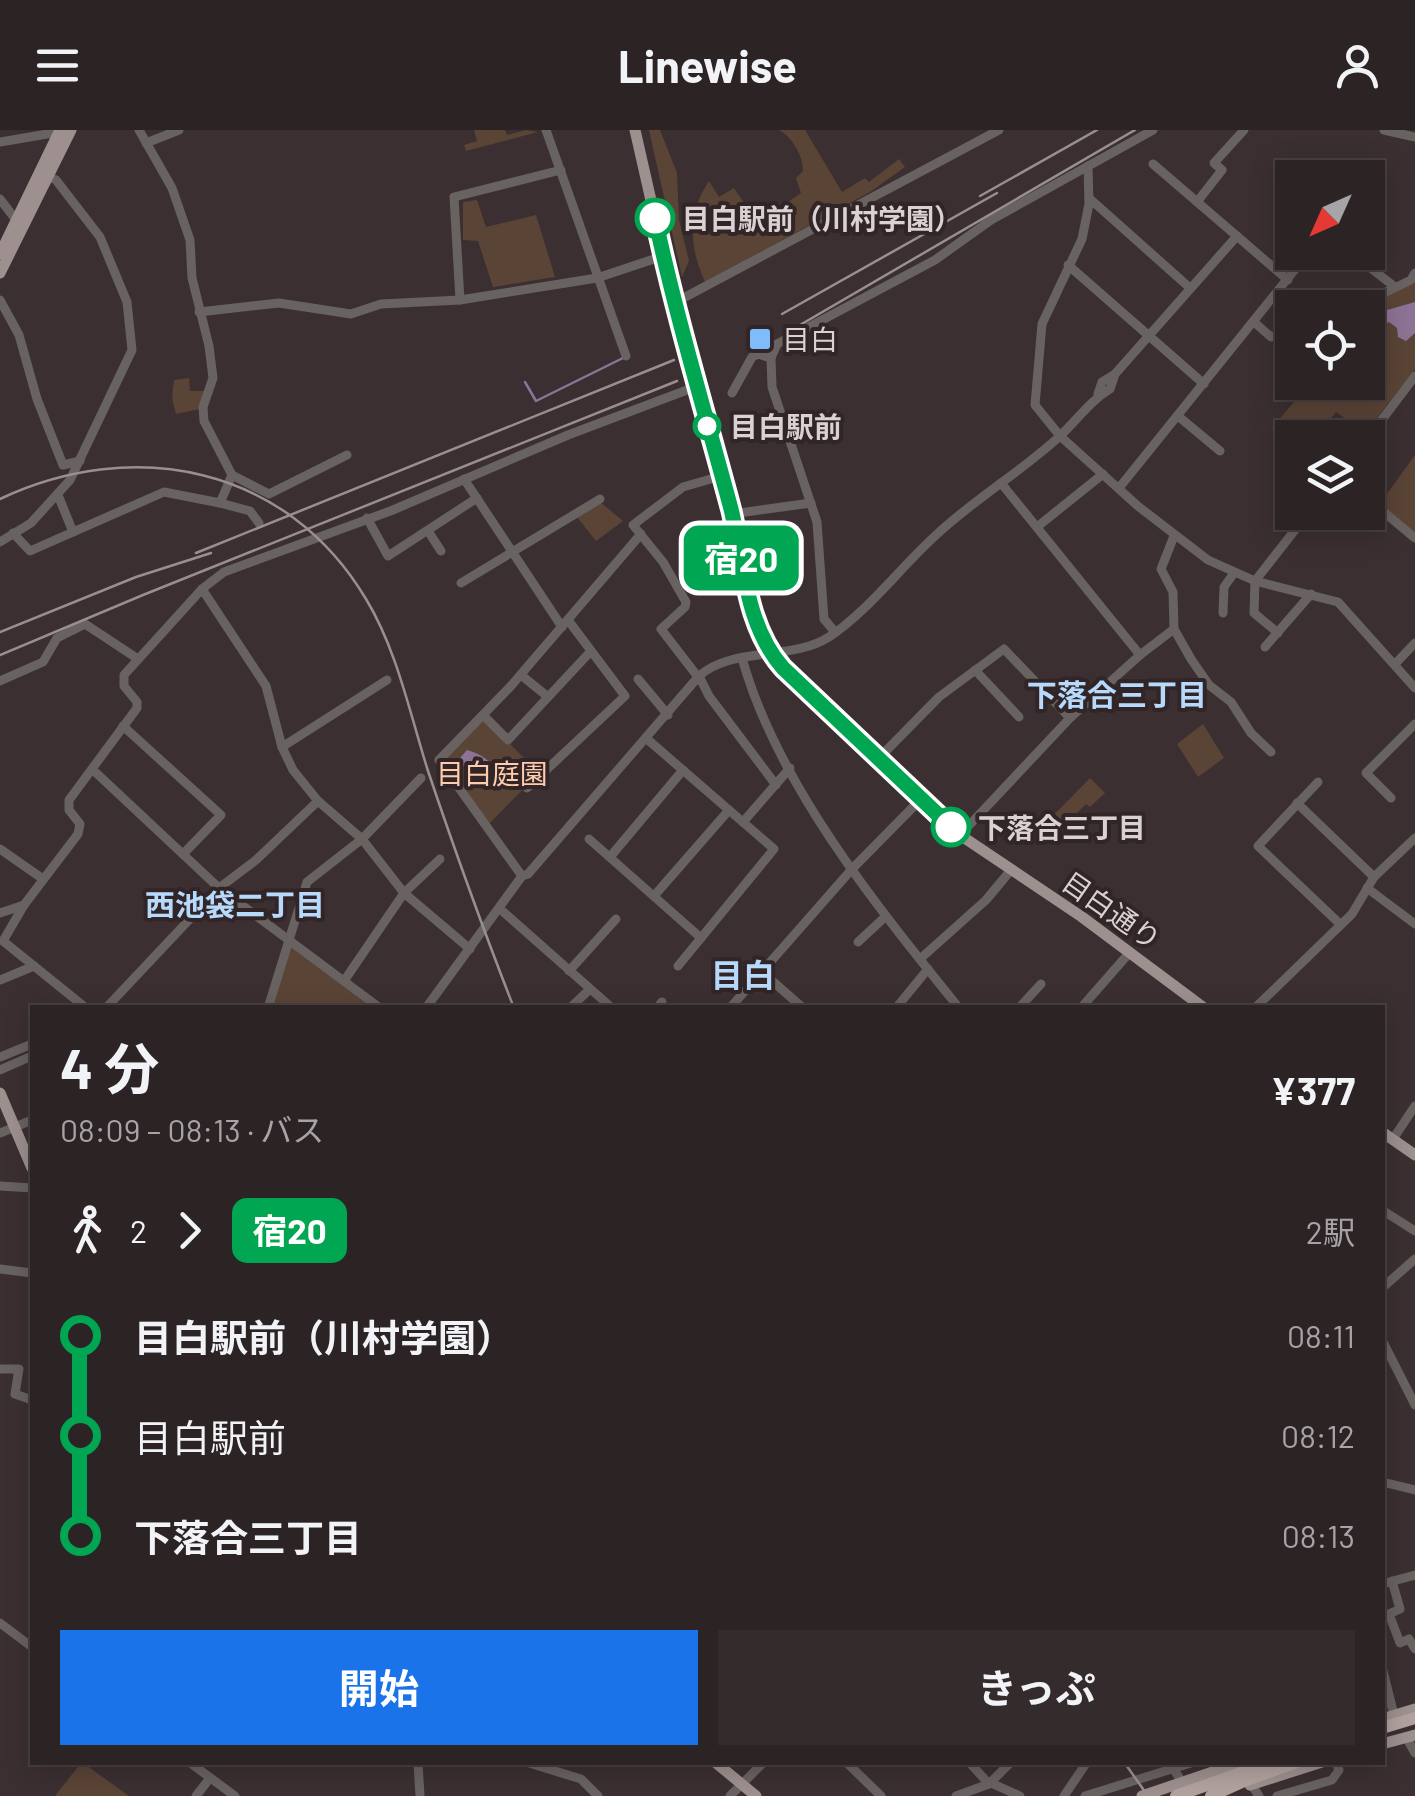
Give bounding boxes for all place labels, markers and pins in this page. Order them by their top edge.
marker: 目白駅前（川村学園） [636,199,674,237]
place label: 目白駅前（川村学園） [682,201,962,235]
place label: 目白 [782,322,838,356]
marker: 目白 [747,326,773,352]
place label: 目白駅前 [730,409,842,443]
marker: 目白駅前 [694,413,720,439]
marker: 下落合三丁目 [932,808,970,846]
place label: 下落合三丁目 [978,810,1146,844]

